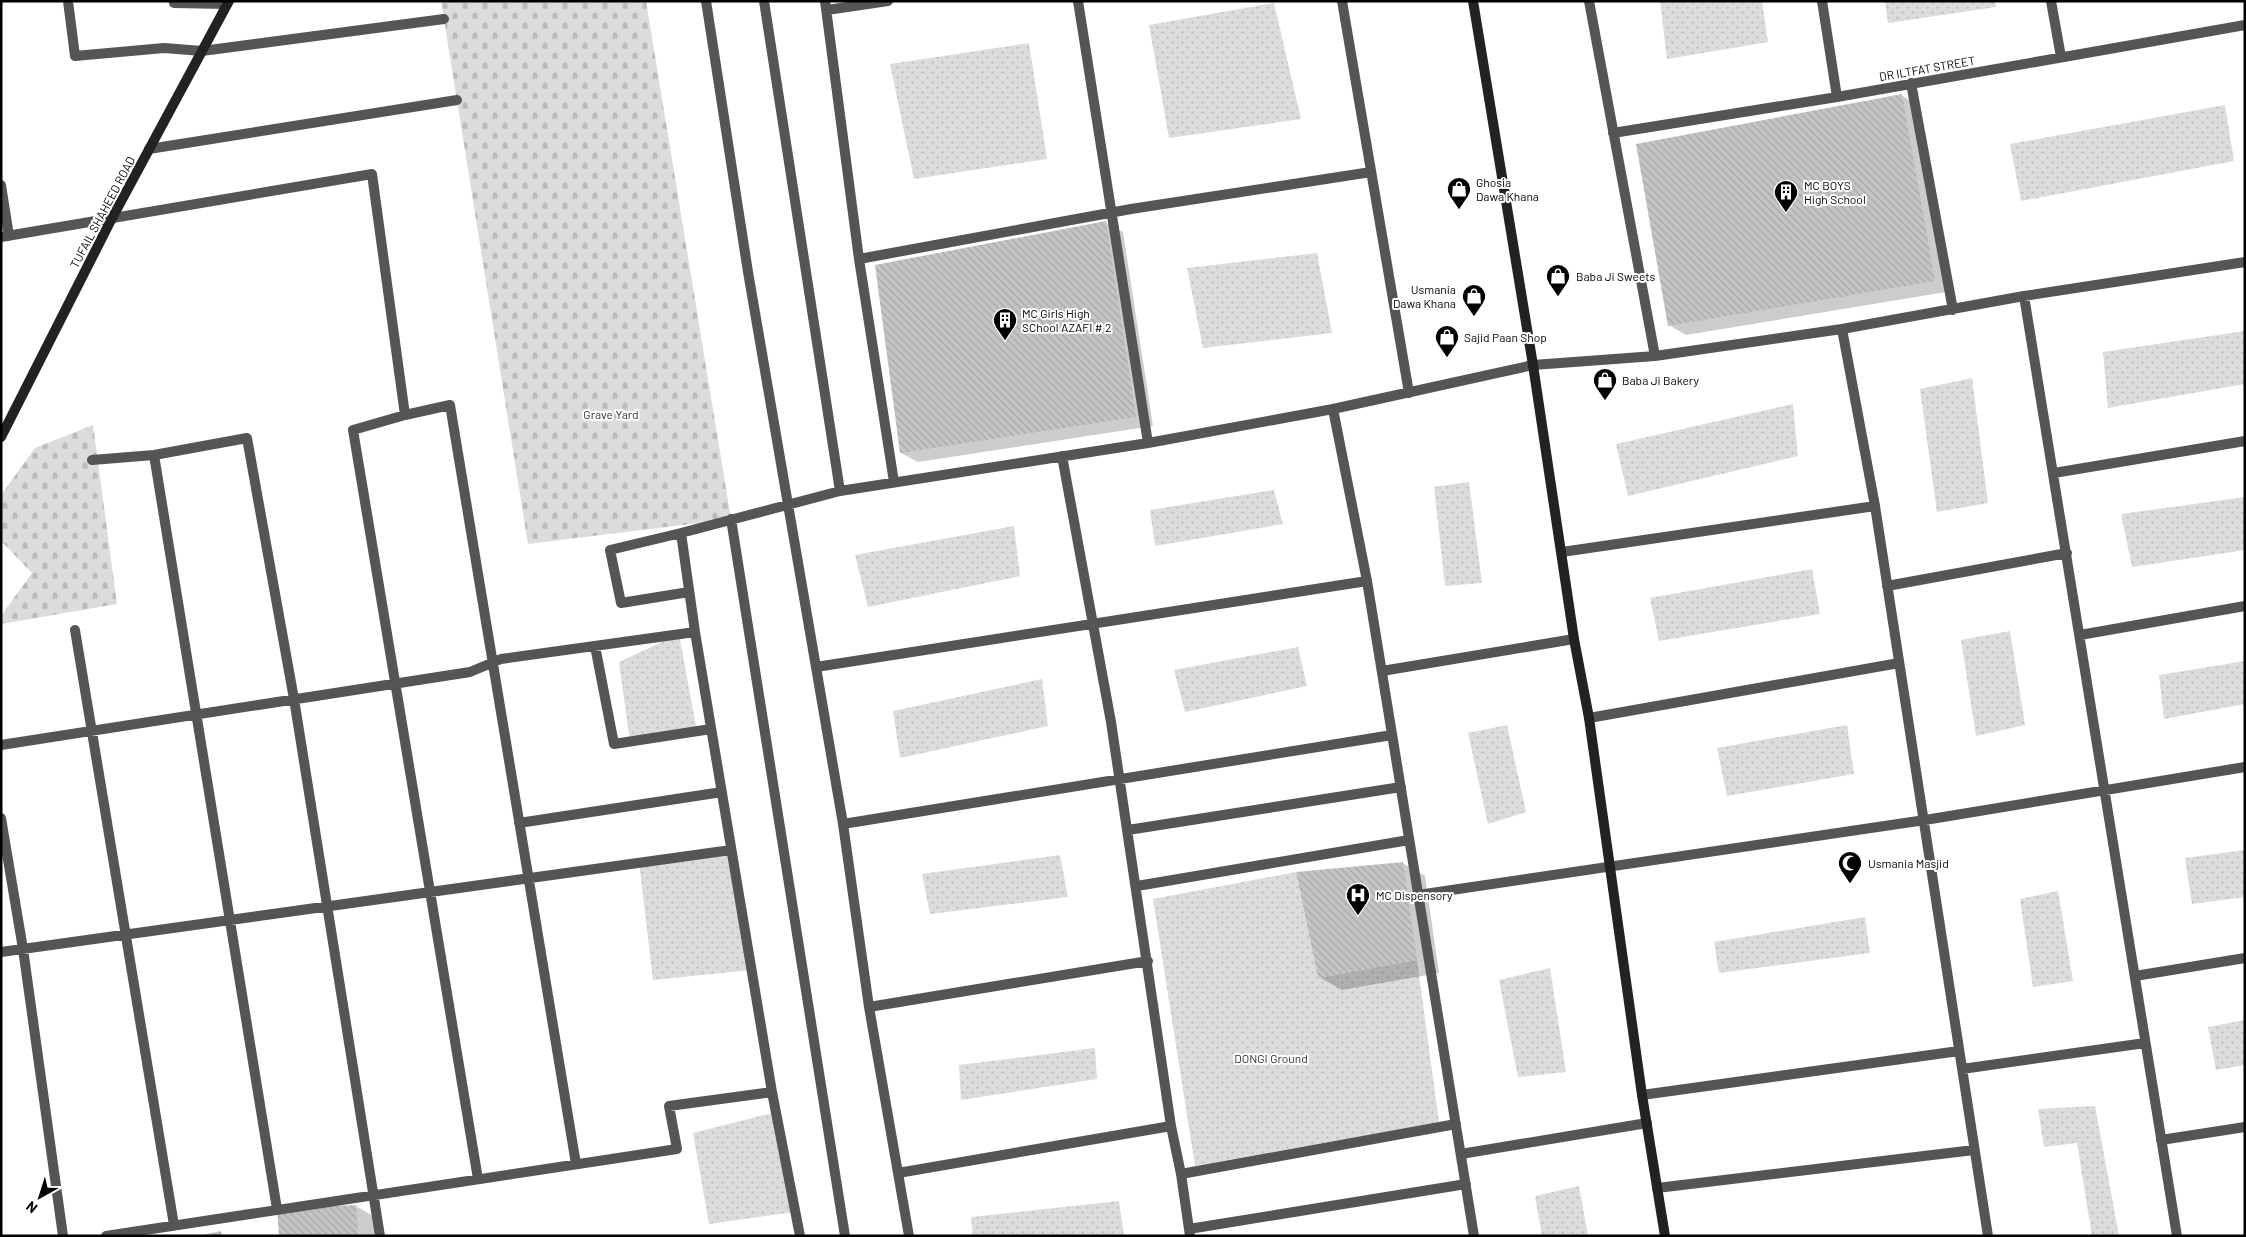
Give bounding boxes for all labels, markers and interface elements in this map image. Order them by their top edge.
street label: DR ILTFAT STREET [1878,53,1976,83]
street label: TUFAIL SHAHEED ROAD [67,154,137,270]
place label: Ghosia Dawa Khana [1476,175,1539,203]
shop icon: Ghosia Dawa Khana [1446,176,1472,210]
place label: MC BOYS High School [1804,178,1866,206]
building icon: MC BOYS High School [1773,179,1799,213]
shop icon: Baba Ji Sweets [1545,263,1571,297]
place label: Baba Ji Sweets [1576,269,1656,283]
place label: Usmania Dawa Khana [1393,282,1456,310]
shop icon: Usmania Dawa Khana [1461,283,1487,317]
place label: MC Girls High SChool AZAFI # 2 [1022,306,1111,334]
building icon: MC Girls High SChool AZAFI # 2 [992,307,1018,341]
shop icon: Sajid Paan Shop [1434,324,1460,358]
place label: Sajid Paan Shop [1464,330,1547,344]
shop icon: Baba Ji Bakery [1592,367,1618,401]
place label: Baba Ji Bakery [1622,373,1700,387]
park label: Grave Yard [583,407,639,421]
mosque icon: Usmania Masjid [1837,850,1863,884]
place label: Usmania Masjid [1868,856,1949,870]
hospital icon: MC Dispensory [1345,882,1371,916]
place label: MC Dispensory [1376,888,1453,902]
park label: DONGI Ground [1234,1051,1308,1065]
north arrow [15,1172,65,1222]
text: N [23,1198,40,1217]

